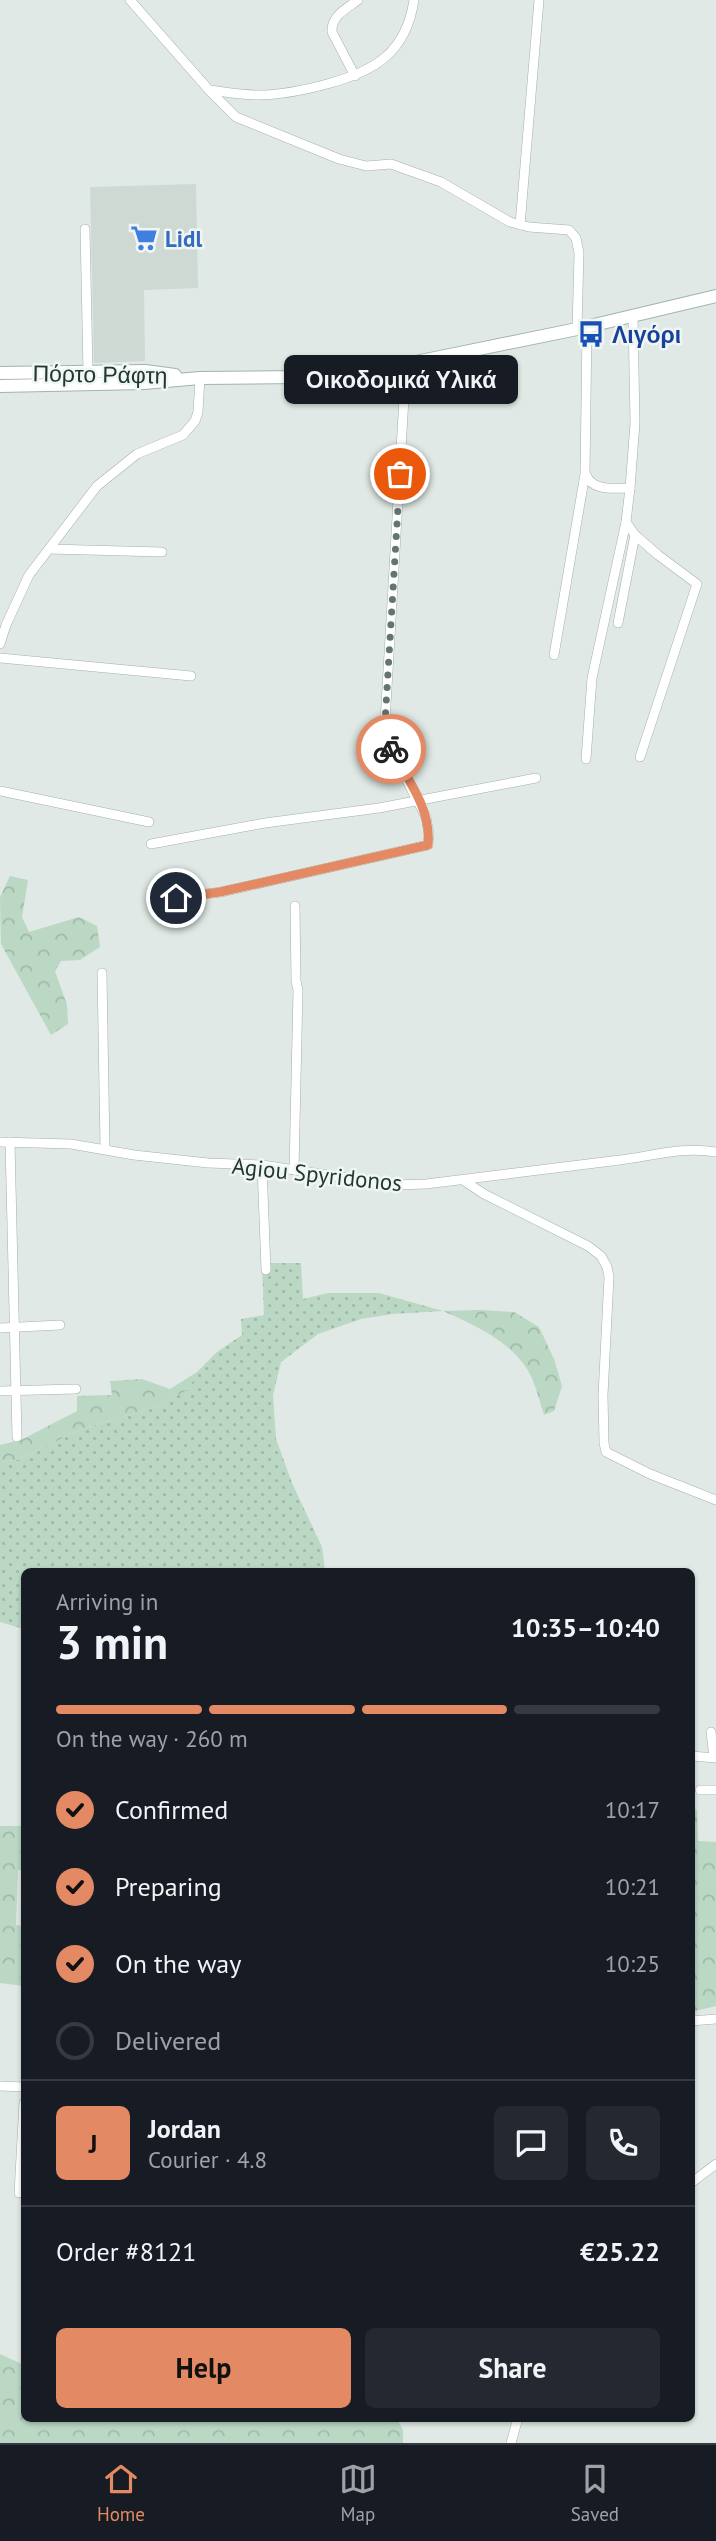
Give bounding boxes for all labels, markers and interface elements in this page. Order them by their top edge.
supermarket icon: Lidl [129,223,159,253]
place label: Lidl [165,224,202,253]
bus stop icon: Λιγόρι [576,319,606,349]
place label: Λιγόρι [612,320,681,349]
callout: Οικοδομικά Υλικά [283,355,517,404]
street label: Πόρτο Ράφτη [32,358,168,390]
text: Οικοδομικά Υλικά [306,365,496,394]
pin [370,444,430,504]
icon: bag [381,455,419,493]
courier [356,714,426,784]
icon: bike [372,730,410,768]
pin [146,868,206,928]
icon: home [157,879,195,917]
street label: Agiou Spyridonos [230,1151,404,1197]
text: Arriving in [56,1587,158,1616]
text: 10:35–10:40 [511,1611,660,1644]
text: 3 min [56,1612,168,1672]
text: On the way · 260 m [56,1724,248,1753]
icon: check [56,1791,94,1829]
text: Confirmed [115,1793,228,1826]
text: 10:17 [605,1795,660,1824]
icon: check [56,1868,94,1906]
text: Preparing [115,1870,222,1903]
text: 10:21 [605,1872,660,1901]
icon: check [56,1945,94,1983]
text: On the way [115,1947,241,1980]
text: 10:25 [605,1949,660,1978]
text: Delivered [115,2024,221,2057]
button: chat [494,2106,568,2180]
button: phone [586,2106,660,2180]
text: Jordan [148,2112,221,2145]
text: J [89,2127,97,2160]
text: Courier · 4.8 [148,2145,267,2174]
text: Order #8121 [56,2235,196,2268]
text: €25.22 [580,2235,660,2268]
button: Help [56,2328,351,2408]
button: Share [365,2328,660,2408]
tab: Home [97,2460,145,2526]
tab: Map [339,2460,377,2526]
tab: Saved [571,2460,619,2526]

